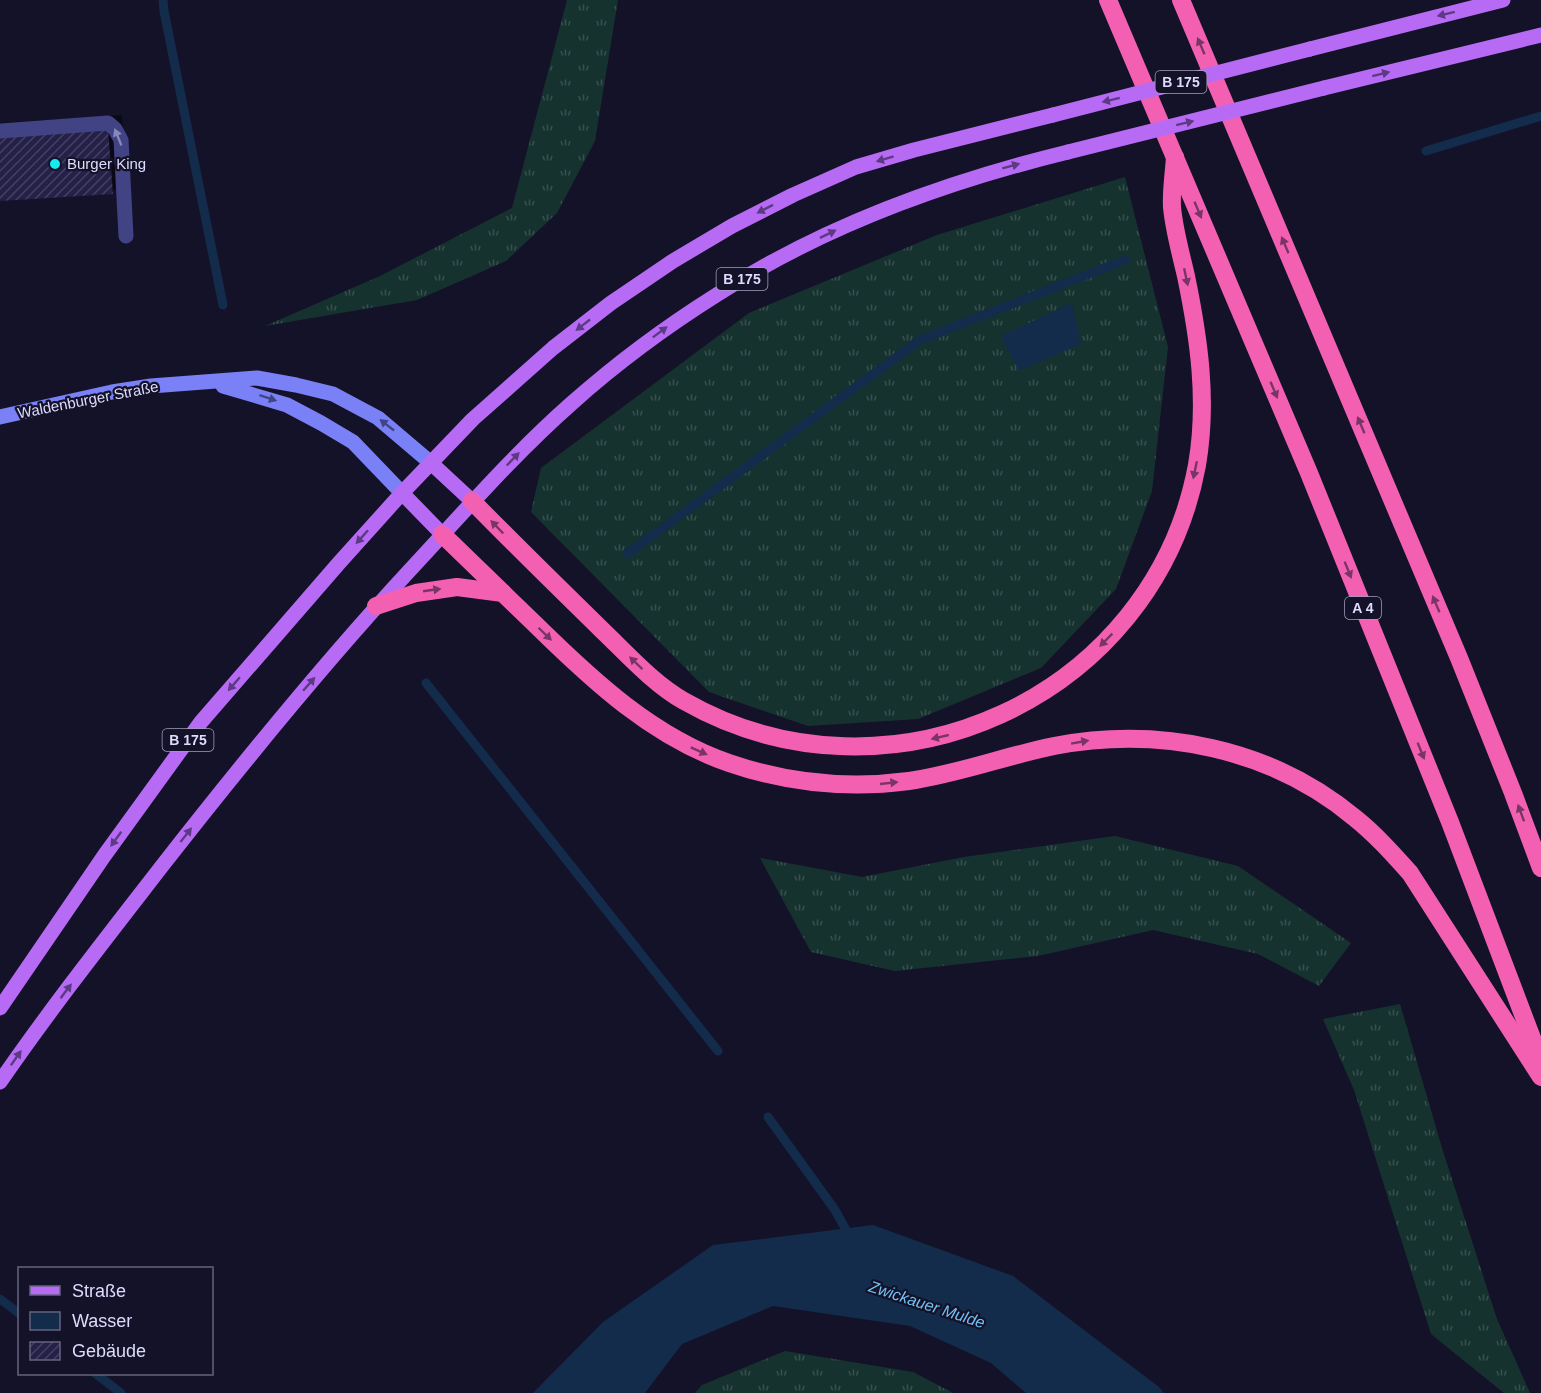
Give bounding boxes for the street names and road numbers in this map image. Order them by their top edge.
road number: B 175 [1156,71,1206,93]
road number: B 175 [716,268,768,290]
street label: Waldenburger Straße [16,378,160,421]
road number: A 4 [1345,597,1381,619]
road number: B 175 [162,729,213,751]

